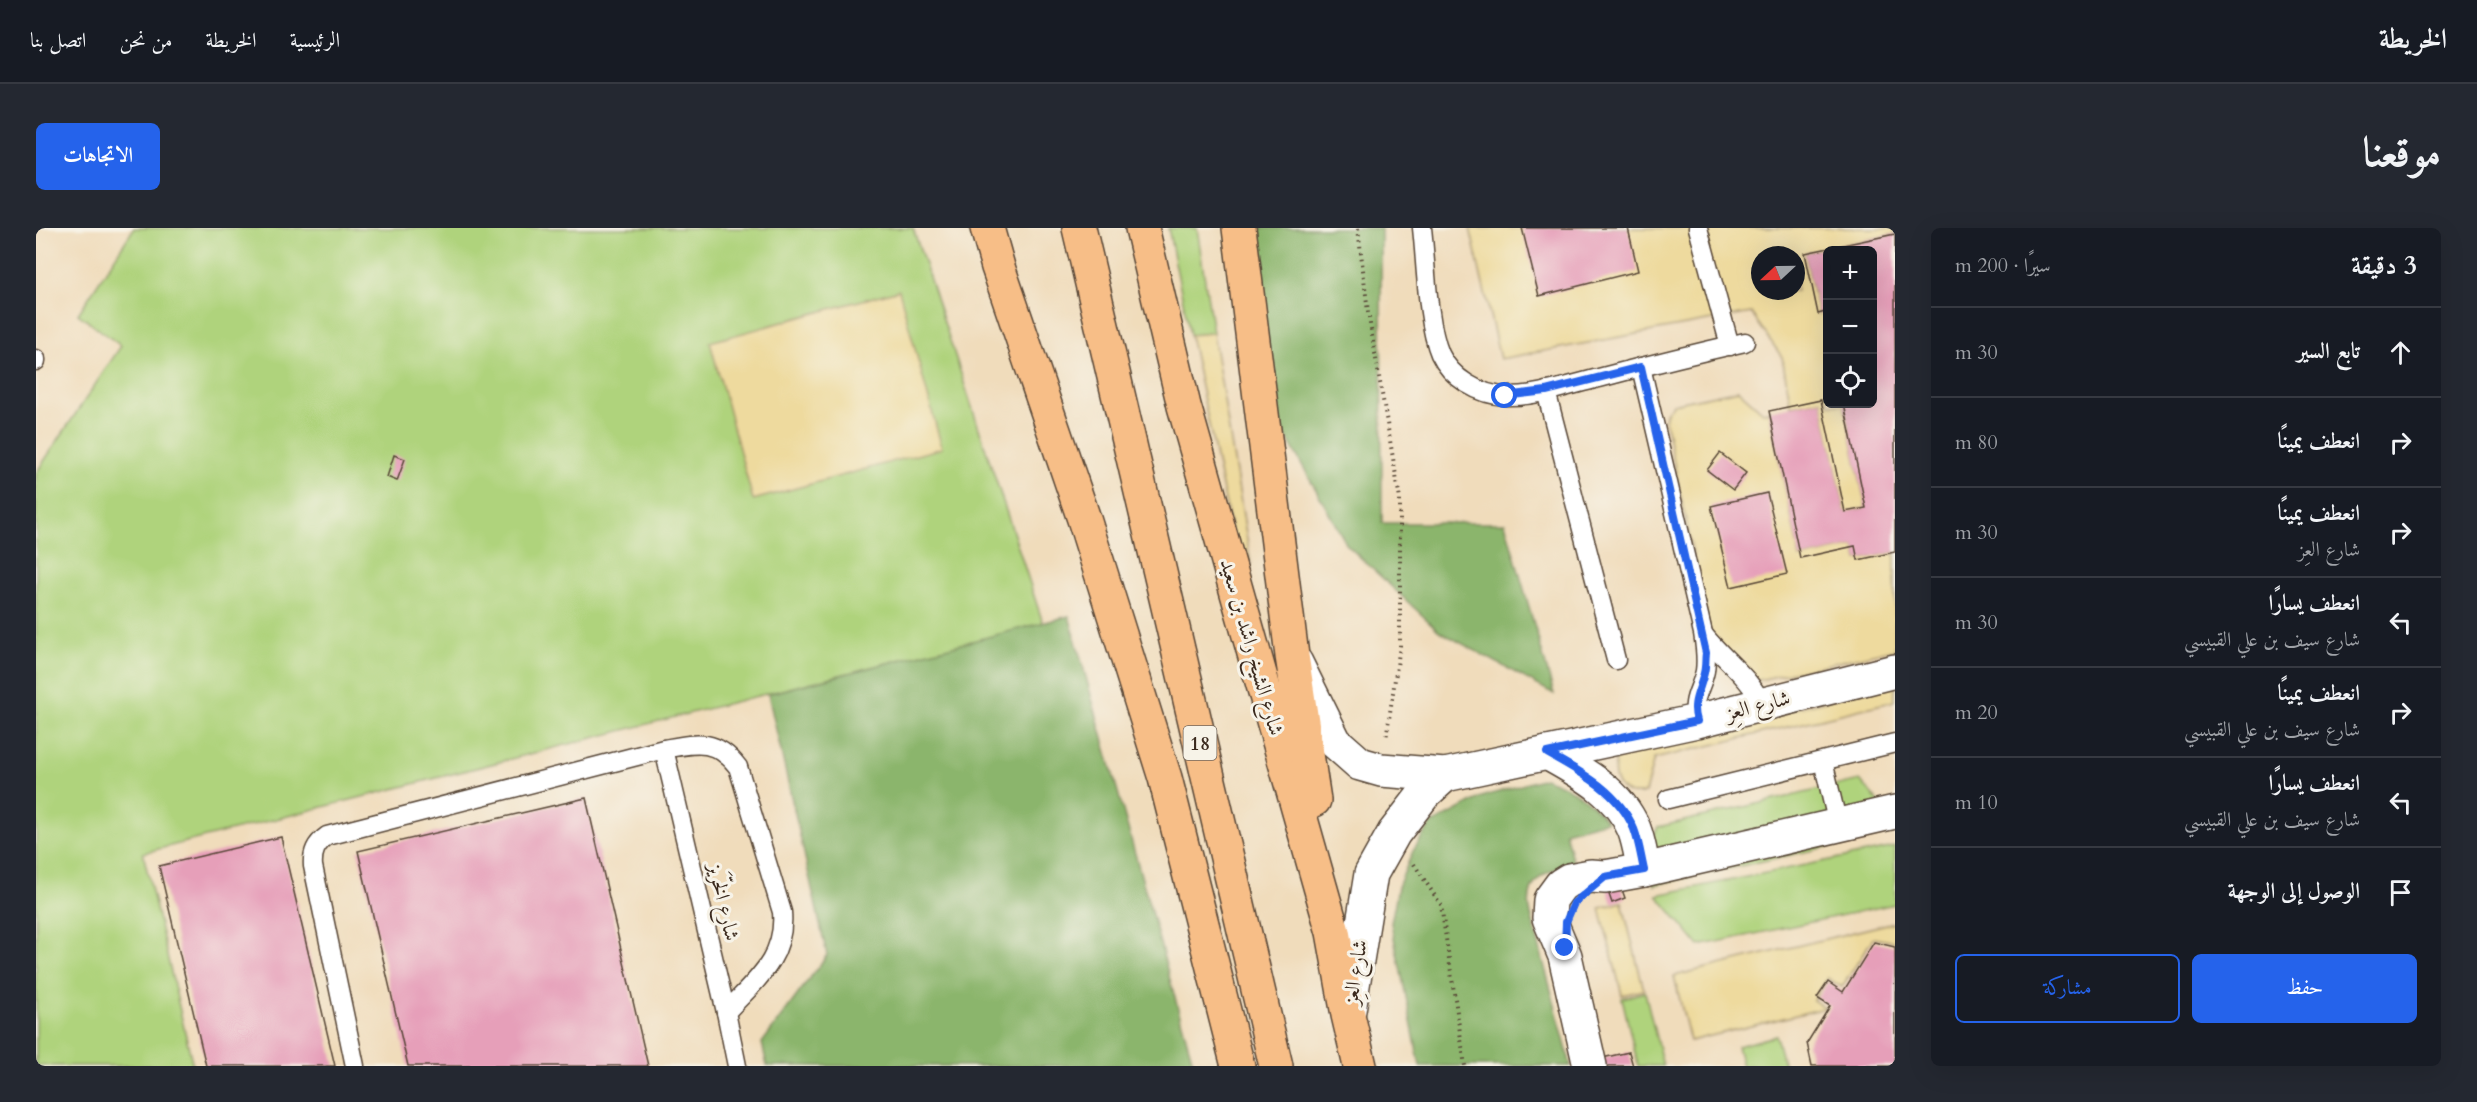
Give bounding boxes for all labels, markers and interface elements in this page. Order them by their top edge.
text: الخريطة [2379,20,2447,58]
text: اتصل بنا [30,26,86,55]
text: من نحن [119,26,173,55]
text: الخريطة [206,26,257,55]
text: الرئيسية [290,26,340,55]
button: الاتجاهات [36,123,160,190]
text: موقعنا [2363,124,2441,181]
north arrow [1751,246,1805,300]
map controls [1823,246,1877,408]
button: + [1823,246,1877,300]
text: 3 دقيقة [2351,248,2417,283]
text: سيرًا · 200 m [1955,252,2051,279]
button: − [1823,300,1877,354]
text: تابع السير [2297,336,2360,366]
icon: ahead [2384,336,2417,369]
text: 30 m [1955,339,1998,366]
button: locate [1823,354,1877,408]
route start [1491,382,1517,408]
text: انعطف يمينًا [2277,426,2360,456]
icon: right [2384,426,2417,459]
text: 80 m [1955,429,1998,456]
text: انعطف يمينًا [2277,498,2360,528]
icon: right [2384,516,2417,549]
text: 30 m [1955,519,1998,546]
text: شارع العِز [2298,536,2360,563]
street label: شارع الشيخ راشد بن سعيد [1209,555,1291,740]
text: انعطف يسارًا [2269,588,2360,618]
icon: left [2384,606,2417,639]
text: 30 m [1955,609,1998,636]
text: شارع سيف بن علي القبيسي [2184,626,2360,653]
text: انعطف يمينًا [2277,678,2360,708]
street label: شارع العِز [1721,684,1794,731]
icon: right [2384,696,2417,729]
text: 20 m [1955,699,1998,726]
text: شارع سيف بن علي القبيسي [2184,716,2360,743]
road number: 18 [1184,726,1216,760]
text: انعطف يسارًا [2269,768,2360,798]
icon: left [2384,786,2417,819]
text: 10 m [1955,789,1998,816]
text: شارع سيف بن علي القبيسي [2184,806,2360,833]
street label: شارع الخّرَيز [697,858,747,944]
text: الوصول إلى الوجهة [2228,876,2360,906]
icon: arrive [2384,876,2417,909]
route end [1551,934,1577,960]
street label: شارع العِز [1336,938,1378,1009]
button: مشاركة [1955,954,2180,1023]
button: حفظ [2192,954,2417,1023]

